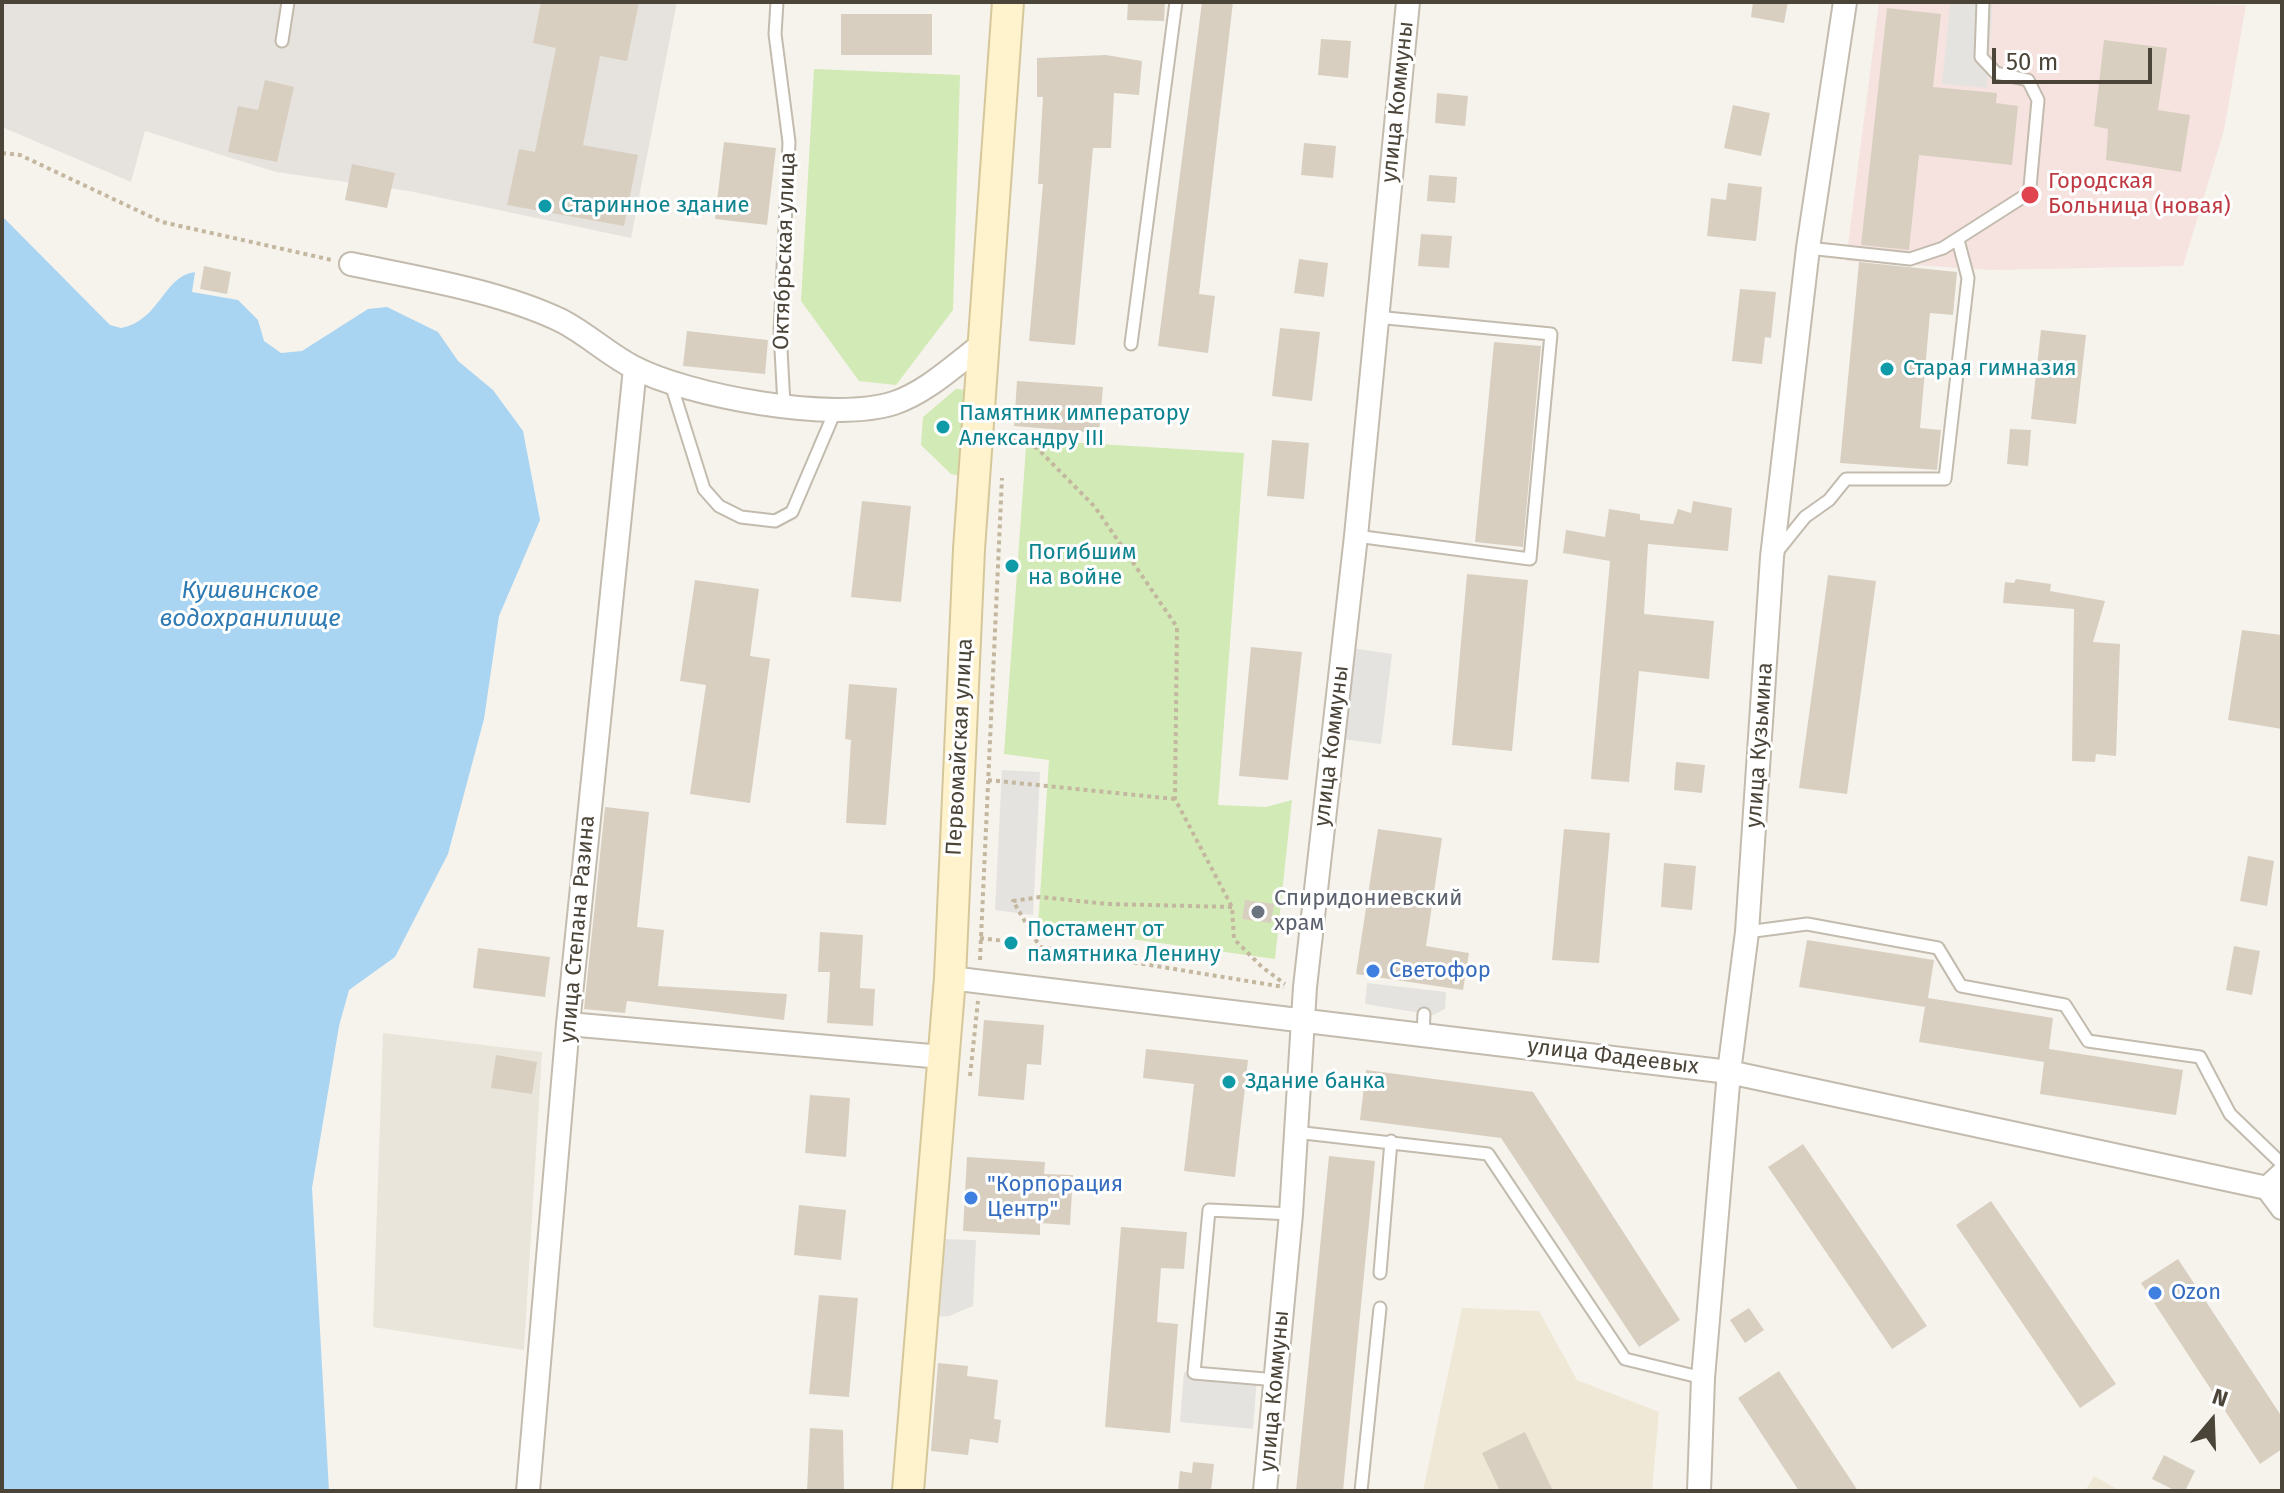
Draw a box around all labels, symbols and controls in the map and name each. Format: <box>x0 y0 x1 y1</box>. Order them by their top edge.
street label: улица Коммуны <box>1376 20 1420 184</box>
scale bar <box>1996 32 2156 82</box>
text: 50 m <box>2006 48 2058 76</box>
street label: Октябрьская улица <box>768 151 802 351</box>
place label: Городская Больница (новая) <box>2048 169 2231 220</box>
marker: Городская Больница (новая) <box>2019 184 2041 206</box>
place label: Старинное здание <box>561 193 750 219</box>
marker: Старинное здание <box>536 197 554 215</box>
place label: Старая гимназия <box>1903 356 2077 382</box>
marker: Старая гимназия <box>1878 360 1896 378</box>
place label: Памятник императору Александру III <box>959 401 1189 452</box>
marker: Памятник императору Александру III <box>934 418 952 436</box>
place label: Погибшим на войне <box>1028 540 1137 592</box>
marker: Погибшим на войне <box>1003 557 1021 575</box>
water label: Кушвинское водохранилище <box>159 577 341 633</box>
street label: Первомайская улица <box>941 638 979 856</box>
street label: улица Кузьмина <box>1741 661 1779 829</box>
street label: улица Коммуны <box>1309 664 1355 828</box>
street label: улица Степана Разина <box>555 814 601 1044</box>
place label: Спиридониевский храм <box>1274 886 1462 938</box>
marker: Спиридониевский храм <box>1249 903 1267 921</box>
place label: Постамент от памятника Ленину <box>1027 917 1220 968</box>
marker: Постамент от памятника Ленину <box>1002 934 1020 952</box>
place label: Светофор <box>1389 958 1491 984</box>
marker: Светофор <box>1364 962 1382 980</box>
street label: улица Фадеевых <box>1526 1033 1700 1081</box>
place label: Здание банка <box>1245 1069 1385 1095</box>
marker: Здание банка <box>1220 1073 1238 1091</box>
place label: "Корпорация Центр" <box>987 1172 1123 1224</box>
marker: "Корпорация Центр" <box>962 1189 980 1207</box>
place label: Ozon <box>2171 1280 2221 1306</box>
marker: Ozon <box>2146 1284 2164 1302</box>
street label: улица Коммуны <box>1255 1309 1295 1473</box>
north arrow <box>2172 1381 2252 1461</box>
text: N <box>2209 1383 2231 1413</box>

